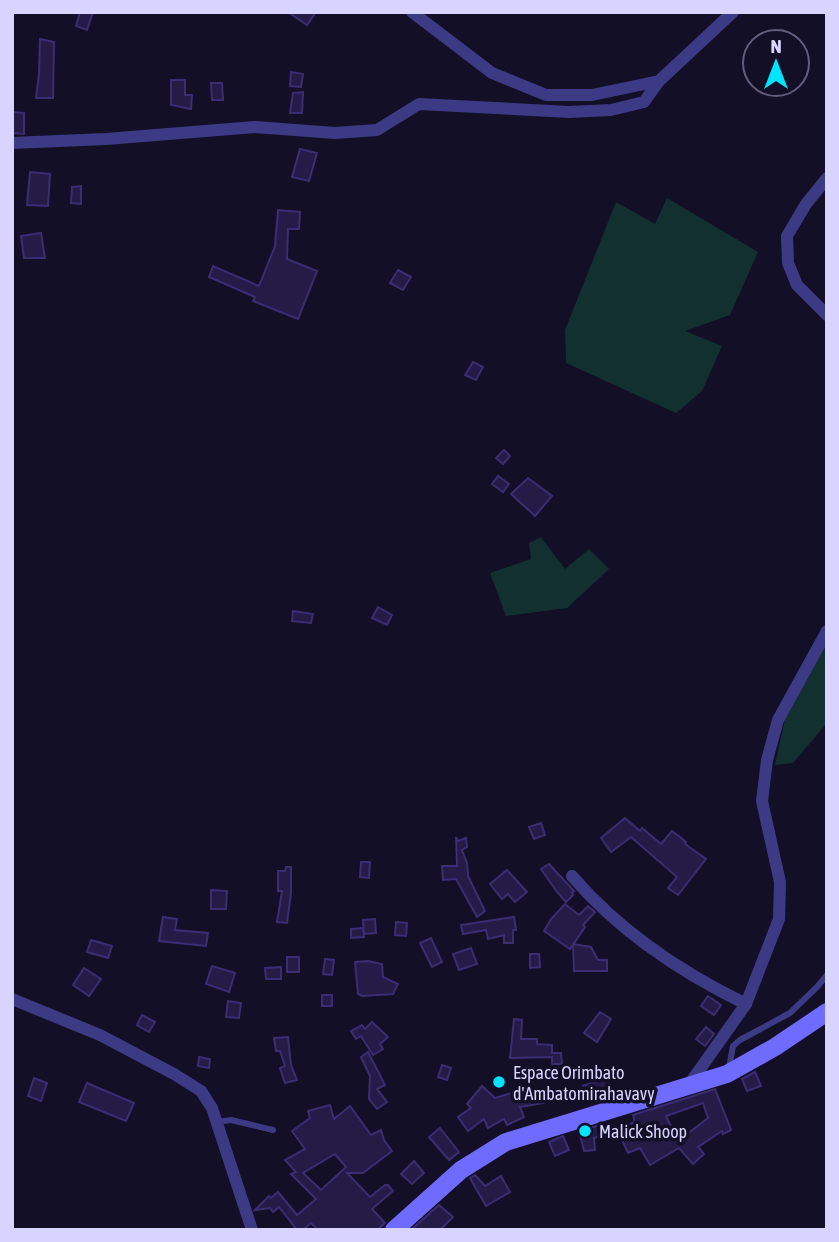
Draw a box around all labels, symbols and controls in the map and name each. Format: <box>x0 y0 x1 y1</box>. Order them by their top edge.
north arrow <box>741 28 811 98</box>
text: N <box>770 35 782 57</box>
place label: Espace Orimbato d'Ambatomirahavavy <box>513 1062 655 1104</box>
marker: Espace Orimbato d'Ambatomirahavavy <box>491 1074 507 1090</box>
place label: Malick Shoop <box>599 1121 687 1142</box>
marker: Malick Shoop <box>577 1123 593 1139</box>

